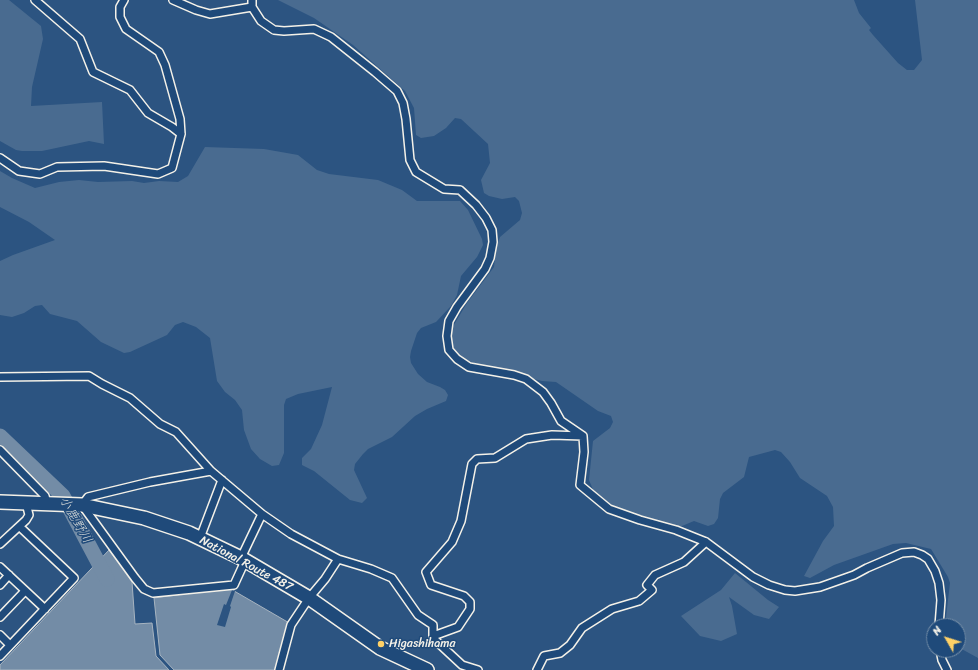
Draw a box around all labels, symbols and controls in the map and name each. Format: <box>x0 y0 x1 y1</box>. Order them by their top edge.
water label: 小鹿野川 <box>55 494 95 546</box>
street label: National Route 487 <box>197 533 295 595</box>
north arrow <box>926 618 966 658</box>
text: N <box>927 622 947 640</box>
place label: Higashihama <box>389 637 456 651</box>
marker: Higashihama <box>376 639 386 649</box>

